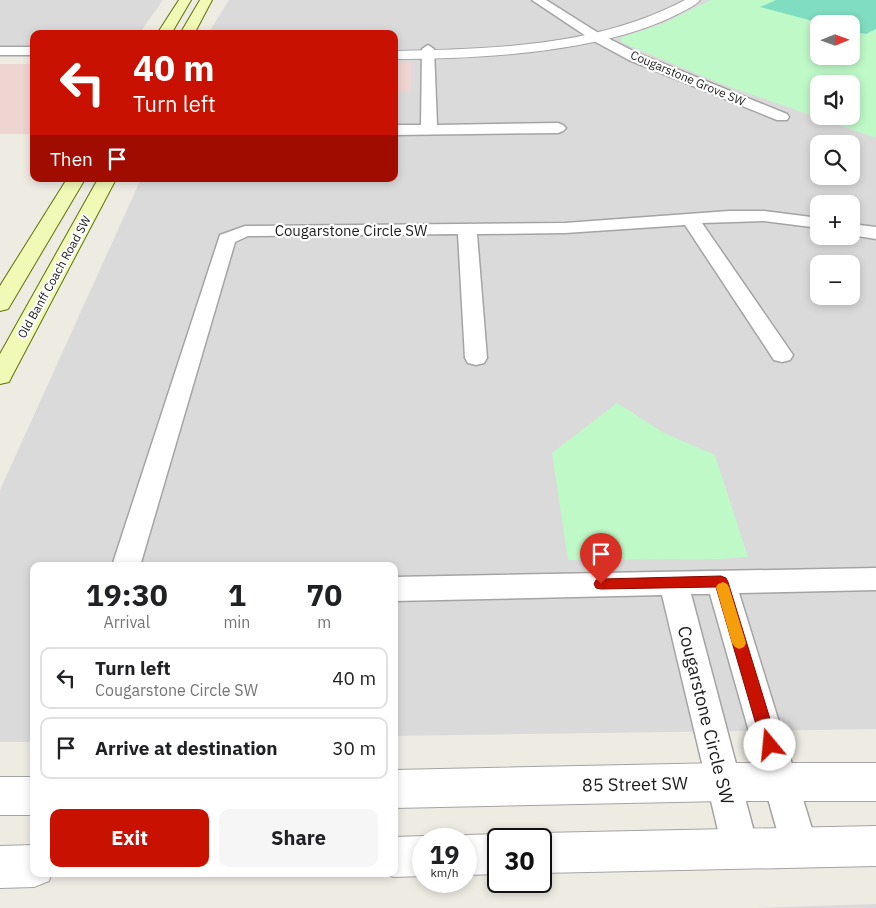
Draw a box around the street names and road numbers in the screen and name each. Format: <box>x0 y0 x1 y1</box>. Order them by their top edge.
street label: Cougarstone Grove SW <box>628 47 748 109</box>
street label: Old Banff Coach Road SW <box>14 213 94 341</box>
street label: Cougarstone Circle SW <box>275 221 428 240</box>
street label: Cougarstone Circle SW <box>673 623 739 807</box>
street label: 85 Street SW <box>582 772 688 796</box>

